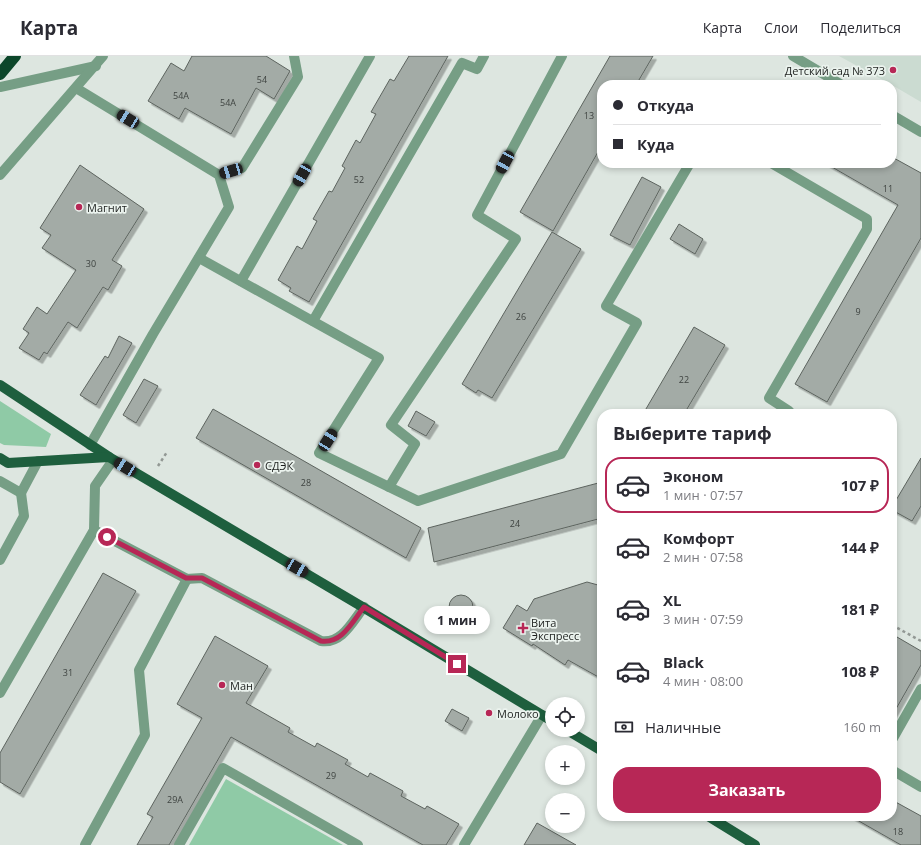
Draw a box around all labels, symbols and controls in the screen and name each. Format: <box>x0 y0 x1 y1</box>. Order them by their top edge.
text: Карта <box>20 15 78 41</box>
text: Карта <box>703 18 742 37</box>
text: Слои <box>764 18 798 37</box>
text: Поделиться <box>820 18 901 37</box>
place label: Детский сад № 373 <box>785 63 885 78</box>
marker: Детский сад № 373 <box>888 65 898 75</box>
house number: 54 <box>257 73 267 86</box>
house number: 54А <box>173 89 189 102</box>
text: Откуда <box>637 95 694 115</box>
house number: 54А <box>220 96 236 109</box>
car <box>115 108 141 130</box>
house number: 13 <box>584 109 594 122</box>
text: Куда <box>637 134 675 154</box>
car <box>494 149 516 175</box>
car <box>218 162 244 180</box>
car <box>291 162 313 188</box>
house number: 52 <box>354 173 364 186</box>
house number: 11 <box>883 182 893 195</box>
place label: Магнит <box>87 200 127 215</box>
marker: Магнит <box>74 202 84 212</box>
house number: 30 <box>86 257 96 270</box>
house number: 9 <box>855 305 861 318</box>
house number: 26 <box>516 310 526 323</box>
house number: 22 <box>679 373 689 386</box>
text: Выберите тариф <box>613 421 772 445</box>
car <box>317 427 339 453</box>
car <box>112 456 138 478</box>
place label: СДЭК <box>265 458 293 473</box>
marker: СДЭК <box>252 460 262 470</box>
text: Эконом <box>663 466 723 486</box>
icon: car <box>615 467 651 503</box>
text: 107 ₽ <box>841 475 879 495</box>
house number: 28 <box>301 476 311 489</box>
text: 1 мин · 07:57 <box>663 486 743 504</box>
house number: 24 <box>510 517 520 530</box>
route start <box>98 528 116 546</box>
text: Комфорт <box>663 528 734 548</box>
icon: car <box>615 529 651 565</box>
text: 144 ₽ <box>841 537 879 557</box>
text: 2 мин · 07:58 <box>663 548 743 566</box>
car <box>284 557 310 579</box>
text: XL <box>663 590 681 610</box>
icon: car <box>615 591 651 627</box>
text: 181 ₽ <box>841 599 879 619</box>
callout: 1 мин <box>424 606 490 634</box>
text: 3 мин · 07:59 <box>663 610 743 628</box>
text: 1 мин <box>437 611 477 629</box>
place label: Вита Экспресс <box>531 615 579 643</box>
marker: Вита Экспресс <box>518 623 528 633</box>
text: Black <box>663 652 704 672</box>
icon: car <box>615 653 651 689</box>
route end <box>448 655 466 673</box>
text: 108 ₽ <box>841 661 879 681</box>
house number: 31 <box>63 666 73 679</box>
text: 4 мин · 08:00 <box>663 672 743 690</box>
place label: Ман <box>230 678 253 693</box>
marker: Ман <box>217 680 227 690</box>
map controls <box>545 697 585 833</box>
button: locate <box>545 697 585 737</box>
place label: Молоко <box>497 706 539 721</box>
marker: Молоко <box>484 708 494 718</box>
icon: cash <box>613 716 635 738</box>
text: Наличные <box>645 717 721 737</box>
text: 160 m <box>843 718 881 736</box>
button: + <box>545 745 585 785</box>
button: Заказать <box>613 767 881 813</box>
house number: 29 <box>326 769 336 782</box>
house number: 29А <box>167 793 183 806</box>
button: − <box>545 793 585 833</box>
house number: 18 <box>893 825 903 838</box>

